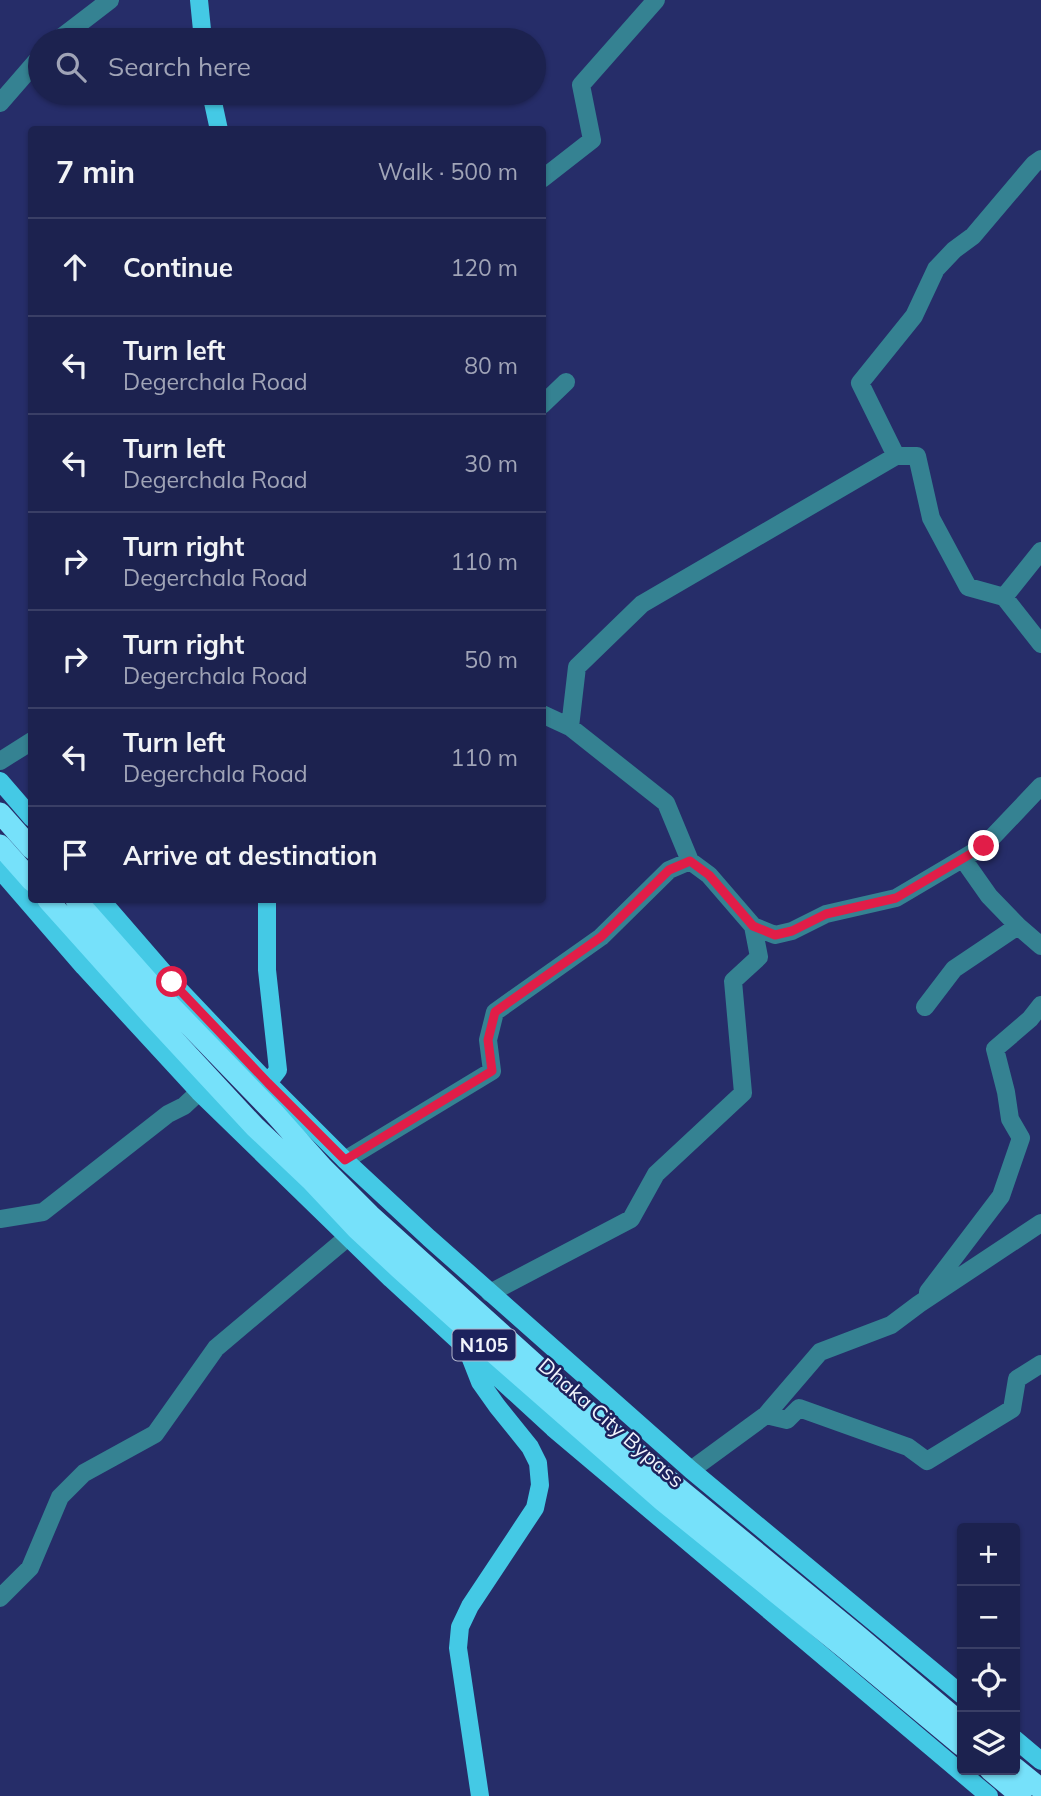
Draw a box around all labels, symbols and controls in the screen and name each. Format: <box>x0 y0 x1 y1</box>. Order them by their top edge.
search box <box>28 28 546 105</box>
icon: search <box>52 48 90 86</box>
text: Search here <box>108 50 251 83</box>
text: 7 min <box>56 153 135 191</box>
text: Walk · 500 m <box>378 157 518 186</box>
icon: ahead <box>56 248 94 286</box>
text: Continue <box>123 251 233 284</box>
text: 120 m <box>450 253 518 282</box>
text: Turn left <box>123 334 225 367</box>
icon: left <box>56 346 94 384</box>
text: 80 m <box>464 351 518 380</box>
text: Degerchala Road <box>123 367 308 396</box>
text: Turn left <box>123 432 225 465</box>
icon: left <box>56 444 94 482</box>
text: 30 m <box>464 449 518 478</box>
text: Degerchala Road <box>123 465 308 494</box>
text: Turn right <box>123 530 244 563</box>
icon: right <box>56 542 94 580</box>
text: 110 m <box>450 547 518 576</box>
text: Degerchala Road <box>123 563 308 592</box>
text: Turn right <box>123 628 244 661</box>
icon: right <box>56 640 94 678</box>
text: 50 m <box>464 645 518 674</box>
text: Degerchala Road <box>123 661 308 690</box>
text: Turn left <box>123 726 225 759</box>
icon: left <box>56 738 94 776</box>
text: 110 m <box>450 743 518 772</box>
text: Degerchala Road <box>123 759 308 788</box>
route end <box>968 830 999 861</box>
icon: arrive <box>56 836 94 874</box>
text: Arrive at destination <box>123 839 378 872</box>
route start <box>156 966 187 997</box>
road number: N105 <box>452 1330 516 1360</box>
street label: Dhaka City Bypass <box>534 1352 690 1493</box>
map controls <box>957 1523 1020 1775</box>
button: + <box>957 1523 1020 1586</box>
button: − <box>957 1586 1020 1649</box>
button: locate <box>957 1649 1020 1712</box>
button: layers <box>957 1712 1020 1775</box>

